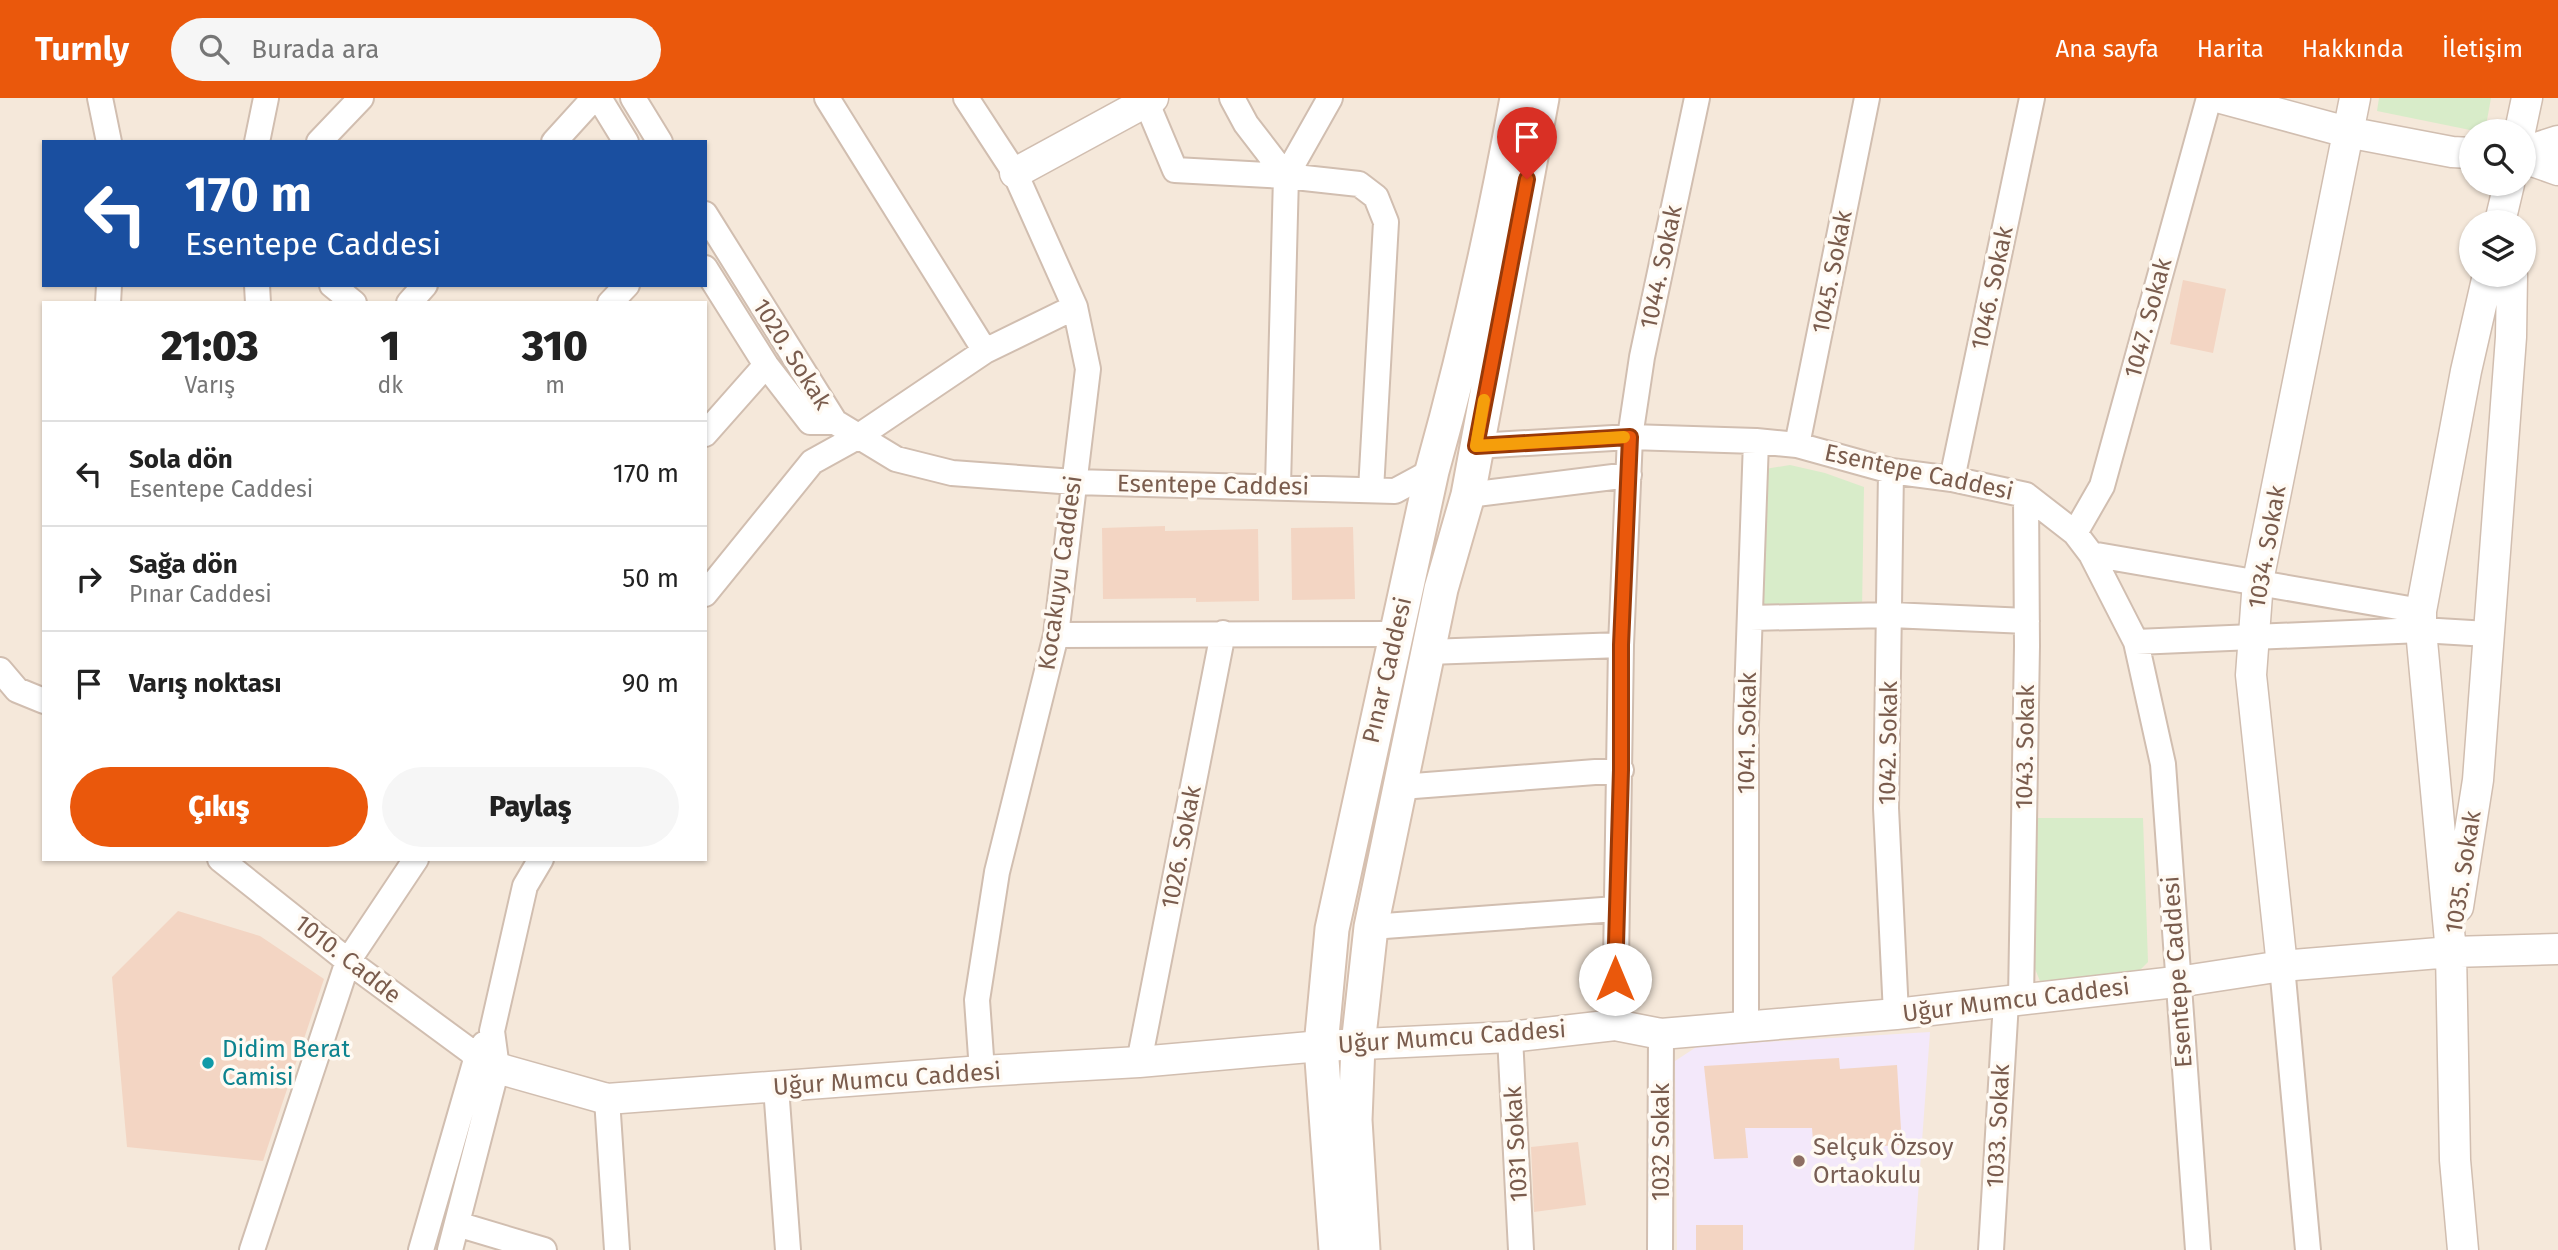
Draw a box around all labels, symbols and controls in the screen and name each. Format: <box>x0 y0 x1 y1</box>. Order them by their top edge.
search box <box>171 18 661 81</box>
text: Turnly <box>35 29 129 69</box>
icon: search <box>195 30 233 68</box>
text: Burada ara <box>251 34 379 65</box>
text: Ana sayfa <box>2055 35 2159 63</box>
text: Harita <box>2197 35 2264 63</box>
text: Hakkında <box>2302 35 2404 63</box>
text: İletişim <box>2442 35 2523 63</box>
pin <box>1497 107 1557 179</box>
icon: arrive <box>1508 118 1546 156</box>
map controls <box>2459 119 2536 287</box>
button: search <box>2459 119 2536 196</box>
text: 170 m <box>185 165 312 224</box>
icon: left <box>70 168 161 259</box>
street label: 1044. Sokak <box>1634 202 1688 331</box>
street label: 1045. Sokak <box>1806 207 1858 336</box>
button: layers <box>2459 210 2536 287</box>
street label: 1046. Sokak <box>1965 223 2019 352</box>
text: Esentepe Caddesi <box>185 225 441 263</box>
street label: 1047. Sokak <box>2119 254 2178 381</box>
street label: 1020. Sokak <box>747 293 837 415</box>
text: 21:03 <box>161 321 259 371</box>
text: 1 <box>380 321 400 371</box>
text: 310 <box>522 321 588 371</box>
text: Varış <box>185 371 235 399</box>
text: dk <box>378 371 403 399</box>
text: m <box>545 371 565 399</box>
street label: Esentepe Caddesi <box>1822 438 2016 506</box>
text: Sola dön <box>129 444 233 475</box>
icon: left <box>70 455 108 493</box>
text: 170 m <box>613 458 679 489</box>
street label: Esentepe Caddesi <box>1117 469 1309 501</box>
street label: Kocakuyu Caddesi <box>1032 474 1088 672</box>
text: Esentepe Caddesi <box>129 475 313 503</box>
street label: 1034. Sokak <box>2242 482 2292 611</box>
text: Sağa dön <box>129 549 238 580</box>
icon: right <box>70 560 108 598</box>
text: 50 m <box>622 563 679 594</box>
text: Pınar Caddesi <box>129 580 272 608</box>
street label: Pınar Caddesi <box>1357 594 1417 746</box>
icon: arrive <box>70 665 108 703</box>
text: Varış noktası <box>129 668 282 699</box>
text: 90 m <box>622 668 679 699</box>
street label: 1041. Sokak <box>1732 671 1762 794</box>
street label: 1042. Sokak <box>1873 680 1903 805</box>
street label: 1043. Sokak <box>2010 684 2040 810</box>
button: Çıkış <box>70 767 368 847</box>
button: Paylaş <box>382 767 679 847</box>
street label: 1026. Sokak <box>1155 782 1207 911</box>
street label: 1035. Sokak <box>2439 808 2487 935</box>
street label: Esentepe Caddesi <box>2156 875 2198 1069</box>
street label: 1010. Cadde <box>289 909 407 1009</box>
position arrow <box>1578 942 1652 1016</box>
street label: Uğur Mumcu Caddesi <box>1901 972 2131 1028</box>
street label: Uğur Mumcu Caddesi <box>1337 1015 1567 1059</box>
place label: Didim Berat Camisi <box>222 1035 350 1091</box>
marker: Didim Berat Camisi <box>200 1055 216 1071</box>
street label: Uğur Mumcu Caddesi <box>772 1057 1002 1101</box>
street label: 1033. Sokak <box>1981 1063 2015 1189</box>
street label: 1032 Sokak <box>1647 1082 1675 1201</box>
street label: 1031 Sokak <box>1499 1085 1533 1203</box>
place label: Selçuk Özsoy Ortaokulu <box>1813 1133 1954 1189</box>
marker: Selçuk Özsoy Ortaokulu <box>1791 1153 1807 1169</box>

